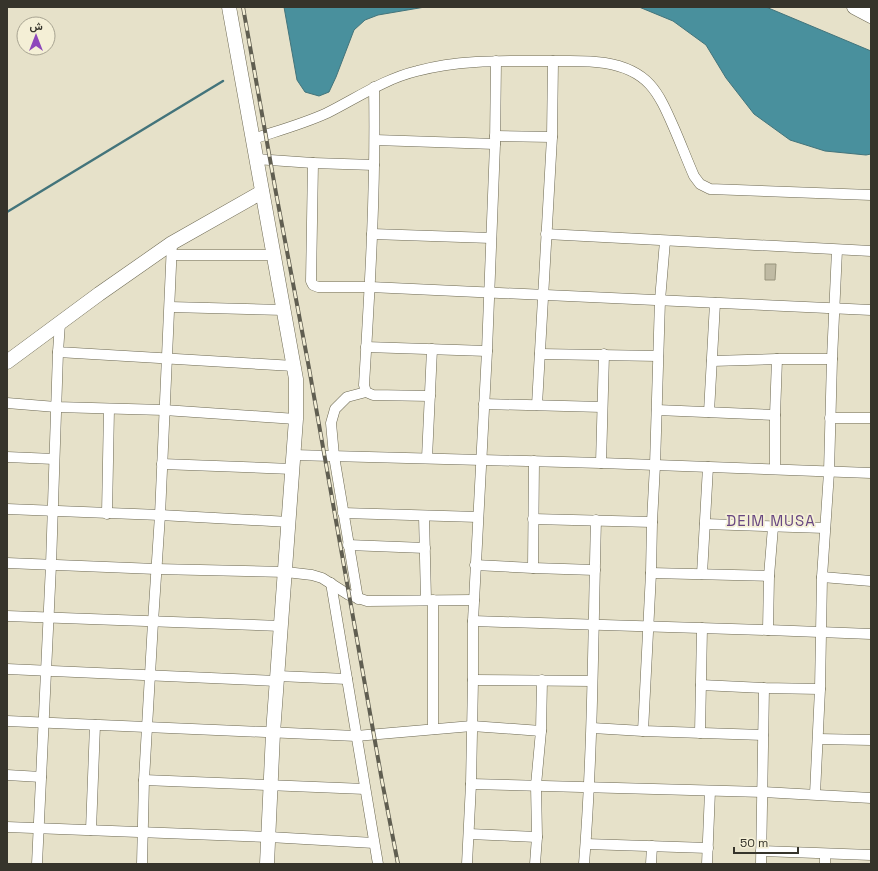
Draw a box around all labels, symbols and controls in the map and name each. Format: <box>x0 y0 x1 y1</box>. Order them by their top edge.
north arrow <box>16 16 56 56</box>
text: ش <box>29 19 43 33</box>
district label: DEIM MUSA <box>726 511 816 530</box>
scale bar <box>734 829 798 855</box>
text: 50 m <box>740 835 768 851</box>

